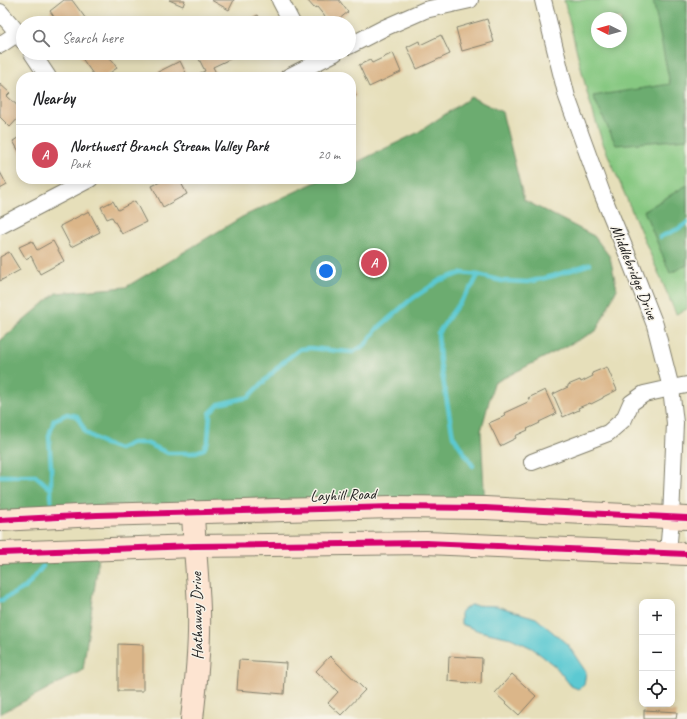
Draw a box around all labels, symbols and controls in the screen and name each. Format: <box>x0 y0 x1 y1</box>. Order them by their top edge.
north arrow <box>591 12 627 48</box>
search box <box>16 16 356 60</box>
icon: search <box>30 27 52 49</box>
text: Search here <box>62 29 123 48</box>
text: Nearby <box>32 88 75 109</box>
text: Northwest Branch Stream Valley Park <box>70 137 268 156</box>
text: A <box>42 147 48 163</box>
text: 20 m <box>318 147 340 163</box>
text: Park <box>70 156 91 172</box>
street label: Middlebridge Drive <box>606 222 663 324</box>
pin: A <box>361 248 387 278</box>
your location <box>316 261 336 281</box>
street label: Layhill Road <box>310 484 379 506</box>
street label: Hathaway Drive <box>186 570 208 660</box>
map controls <box>639 599 675 707</box>
button: + <box>639 599 675 635</box>
button: − <box>639 635 675 671</box>
button: locate <box>639 671 675 707</box>

